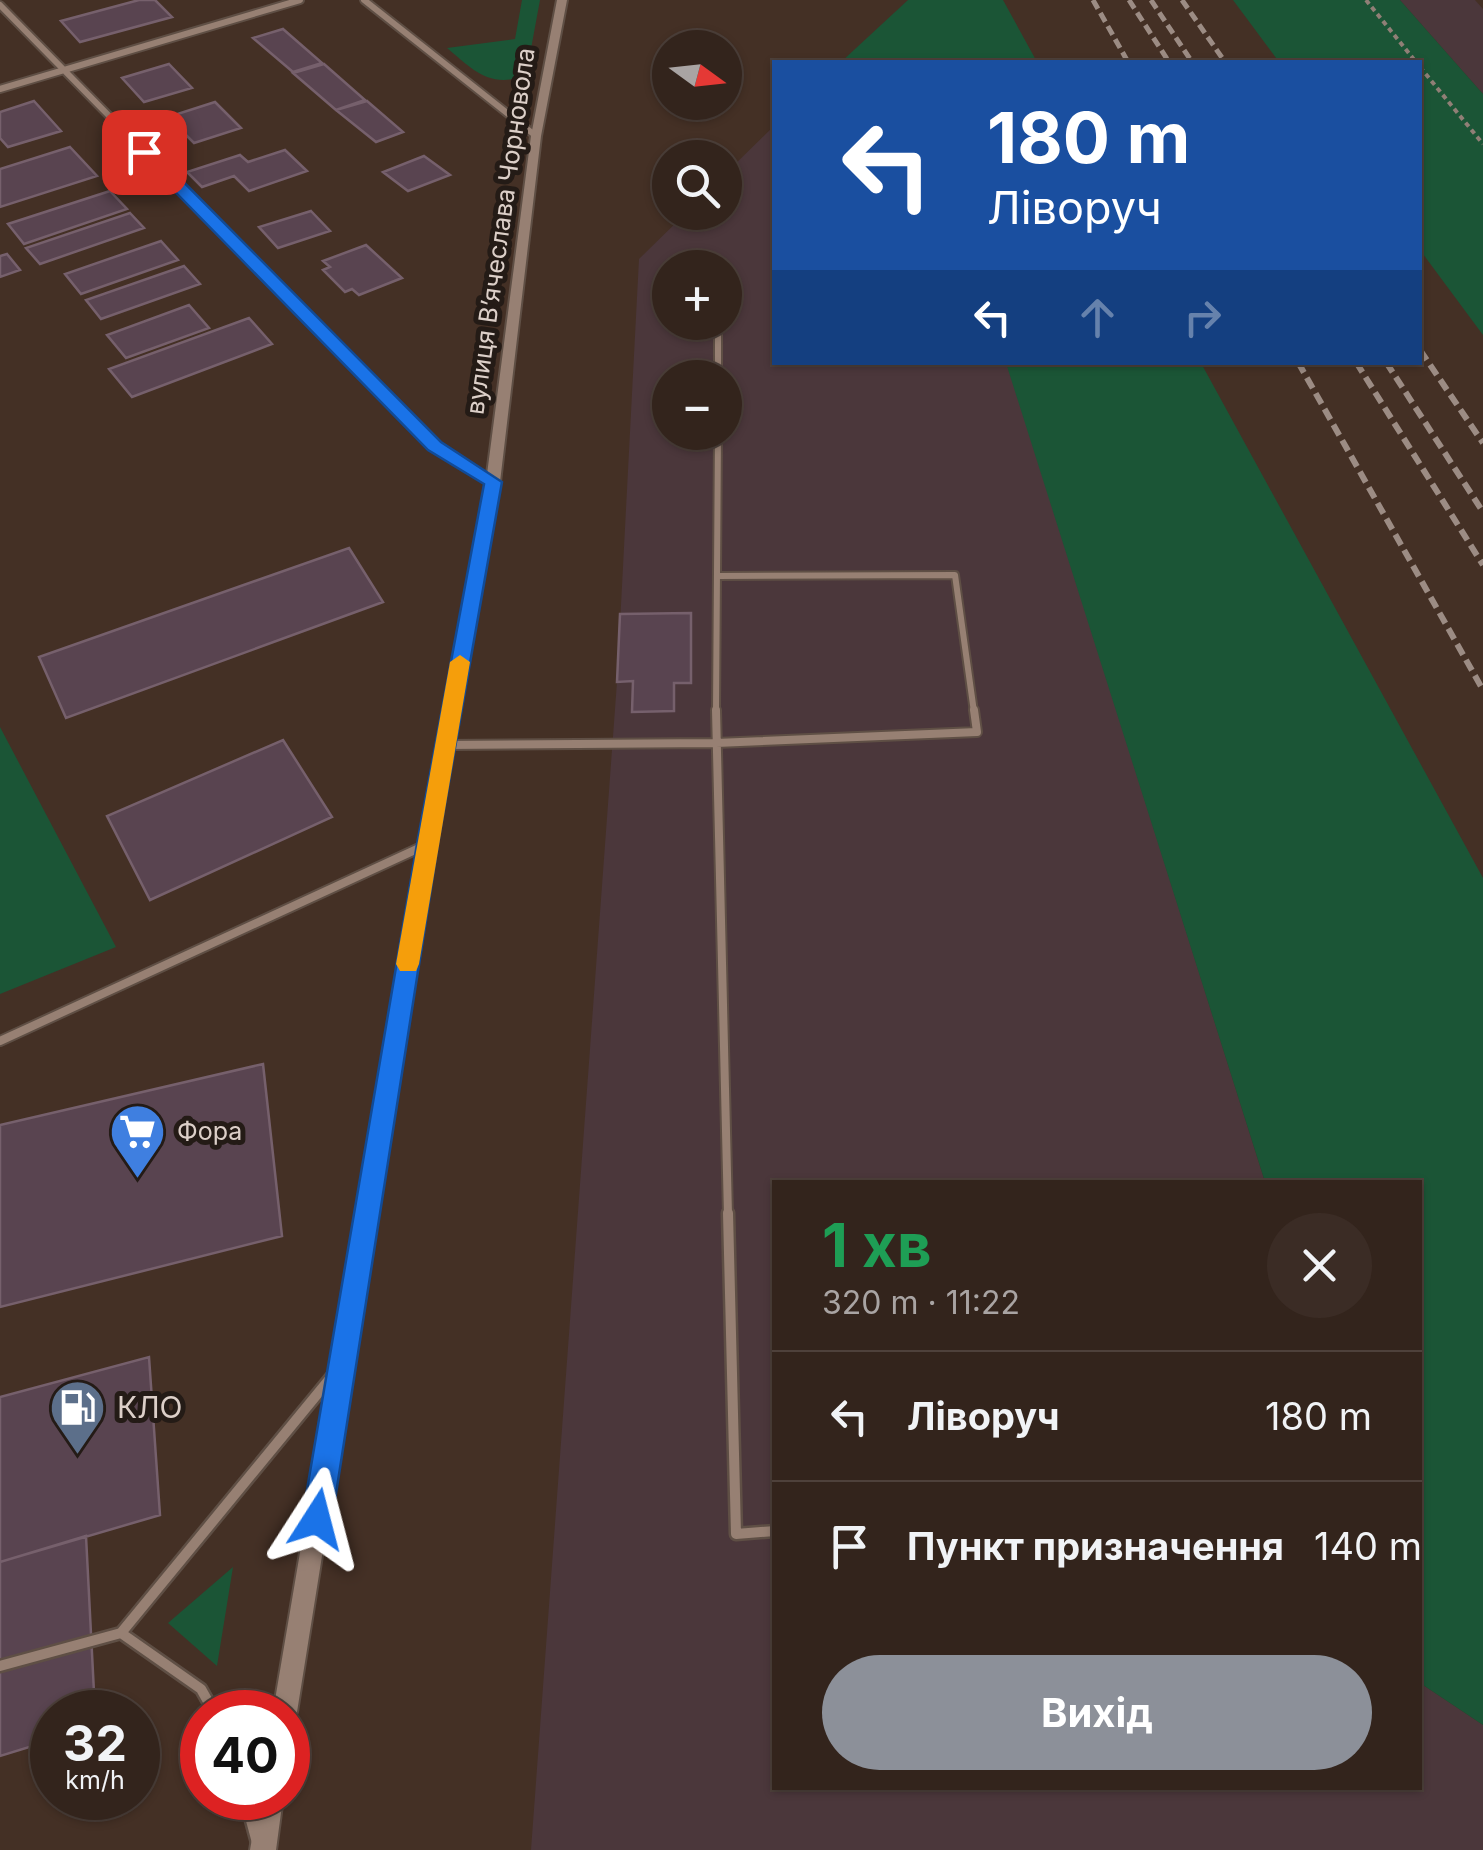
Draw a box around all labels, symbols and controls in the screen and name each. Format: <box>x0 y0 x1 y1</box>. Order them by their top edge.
north arrow <box>652 30 742 120</box>
map controls <box>652 30 742 450</box>
street label: вулиця Вʼячеслава Чорновола <box>459 46 541 416</box>
text: 180 m <box>987 95 1190 180</box>
icon: left <box>822 100 952 230</box>
pin <box>102 110 187 195</box>
icon: arrive <box>117 125 172 180</box>
button: search <box>652 140 742 230</box>
text: Ліворуч <box>987 180 1162 235</box>
button: + <box>652 250 742 340</box>
icon: left <box>965 290 1020 345</box>
icon: ahead <box>1070 290 1125 345</box>
icon: right <box>1175 290 1230 345</box>
button: − <box>652 360 742 450</box>
supermarket icon: Фора <box>108 1101 168 1180</box>
place label: Фора <box>177 1116 242 1146</box>
text: 1 хв <box>822 1209 931 1281</box>
button: close <box>1267 1213 1372 1318</box>
text: 320 m · 11:22 <box>822 1283 1020 1322</box>
fuel station icon: КЛО <box>48 1377 108 1456</box>
place label: КЛО <box>117 1389 183 1425</box>
icon: left <box>822 1389 877 1444</box>
text: Ліворуч <box>907 1393 1060 1439</box>
text: 180 m <box>1265 1393 1372 1439</box>
position arrow <box>265 1467 369 1571</box>
icon: arrive <box>822 1519 877 1574</box>
text: Пункт призначення <box>907 1523 1284 1569</box>
text: 140 m <box>1314 1523 1422 1569</box>
button: Вихід <box>822 1655 1372 1770</box>
speed limit sign: 40 <box>180 1690 310 1820</box>
text: 32 <box>63 1713 127 1773</box>
text: km/h <box>65 1765 125 1795</box>

